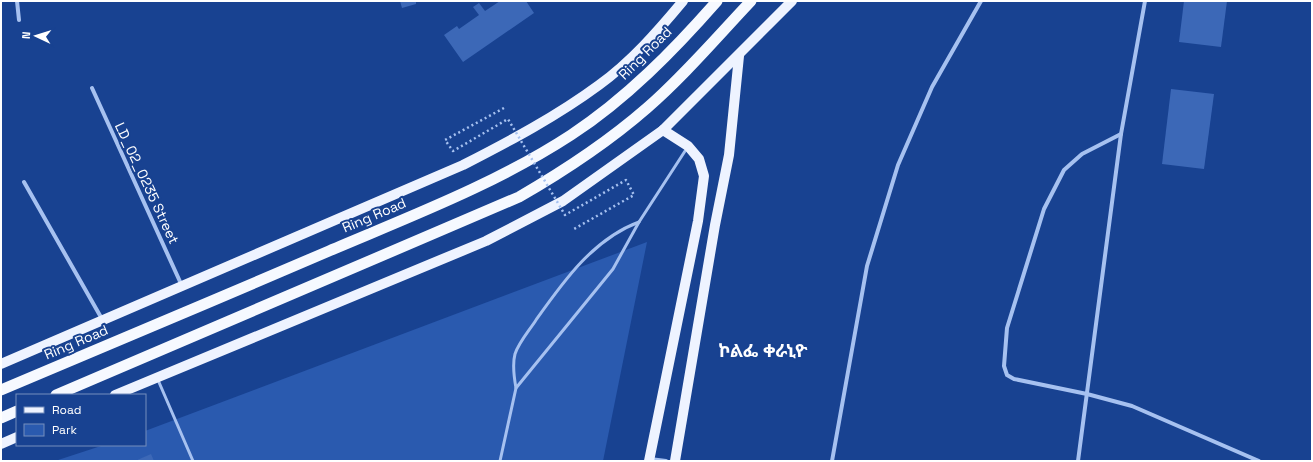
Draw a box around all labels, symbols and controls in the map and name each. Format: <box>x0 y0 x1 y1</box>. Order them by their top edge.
north arrow <box>16 16 56 56</box>
street label: Ring Road <box>615 23 675 83</box>
text: N <box>19 31 33 39</box>
street label: LD_02_0235 Street <box>111 119 183 247</box>
street label: Ring Road <box>339 193 409 237</box>
street label: Ring Road <box>41 320 111 364</box>
district label: ኮልፌ ቀራኒዮ <box>719 339 808 362</box>
legend <box>16 394 146 446</box>
text: Road <box>52 402 81 418</box>
text: Park <box>52 422 77 438</box>

